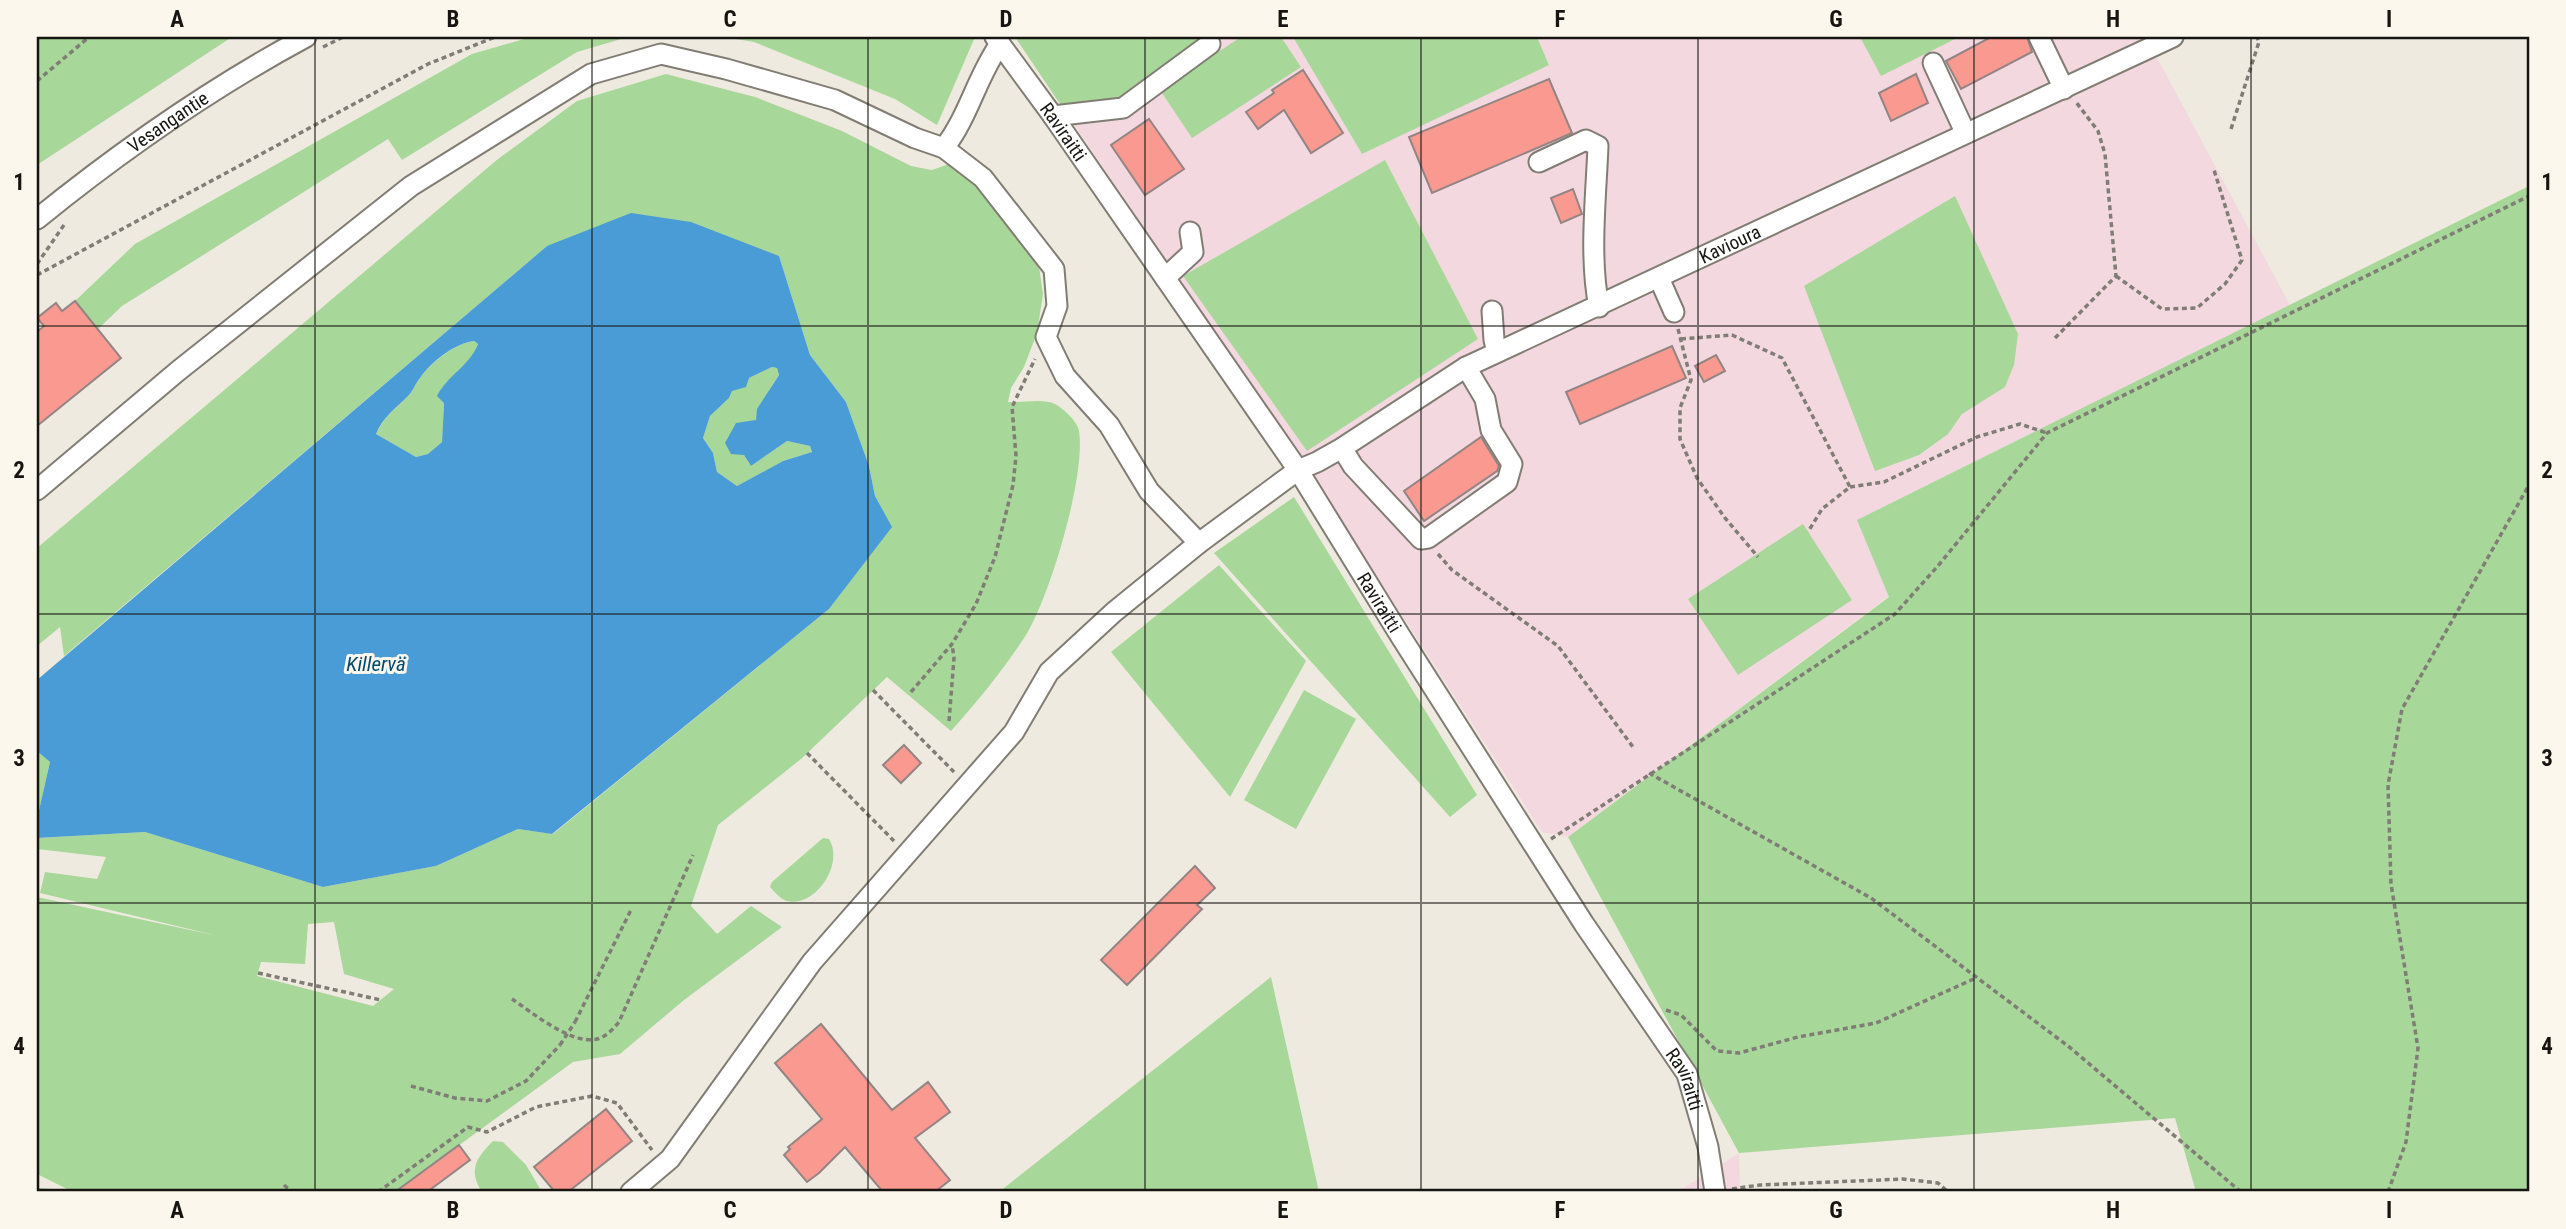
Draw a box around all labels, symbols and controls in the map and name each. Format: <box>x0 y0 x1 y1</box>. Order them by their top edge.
text: A <box>170 6 184 33</box>
text: B <box>447 6 459 33</box>
text: C <box>723 6 737 33</box>
text: D <box>1000 6 1013 33</box>
text: E <box>1277 6 1289 33</box>
text: F <box>1555 6 1566 33</box>
text: G <box>1829 6 1843 33</box>
text: H <box>2106 6 2120 33</box>
text: I <box>2386 6 2392 33</box>
street label: Vesangantie <box>123 87 213 158</box>
street label: Raviraitti <box>1035 98 1092 166</box>
text: 1 <box>13 169 25 196</box>
text: 1 <box>2541 169 2553 196</box>
street label: Kavioura <box>1696 220 1764 268</box>
text: 2 <box>13 457 25 484</box>
text: 2 <box>2541 457 2553 484</box>
street label: Raviraitti <box>1352 568 1406 637</box>
water label: Killervä <box>346 652 406 676</box>
text: 3 <box>13 745 25 772</box>
text: 3 <box>2541 745 2553 772</box>
text: 4 <box>13 1033 25 1060</box>
text: 4 <box>2541 1033 2553 1060</box>
street label: Raviraitti <box>1661 1044 1708 1113</box>
text: A <box>170 1197 184 1224</box>
text: B <box>447 1197 459 1224</box>
text: C <box>723 1197 737 1224</box>
text: D <box>1000 1197 1013 1224</box>
text: E <box>1277 1197 1289 1224</box>
text: F <box>1555 1197 1566 1224</box>
text: G <box>1829 1197 1843 1224</box>
text: H <box>2106 1197 2120 1224</box>
text: I <box>2386 1197 2392 1224</box>

